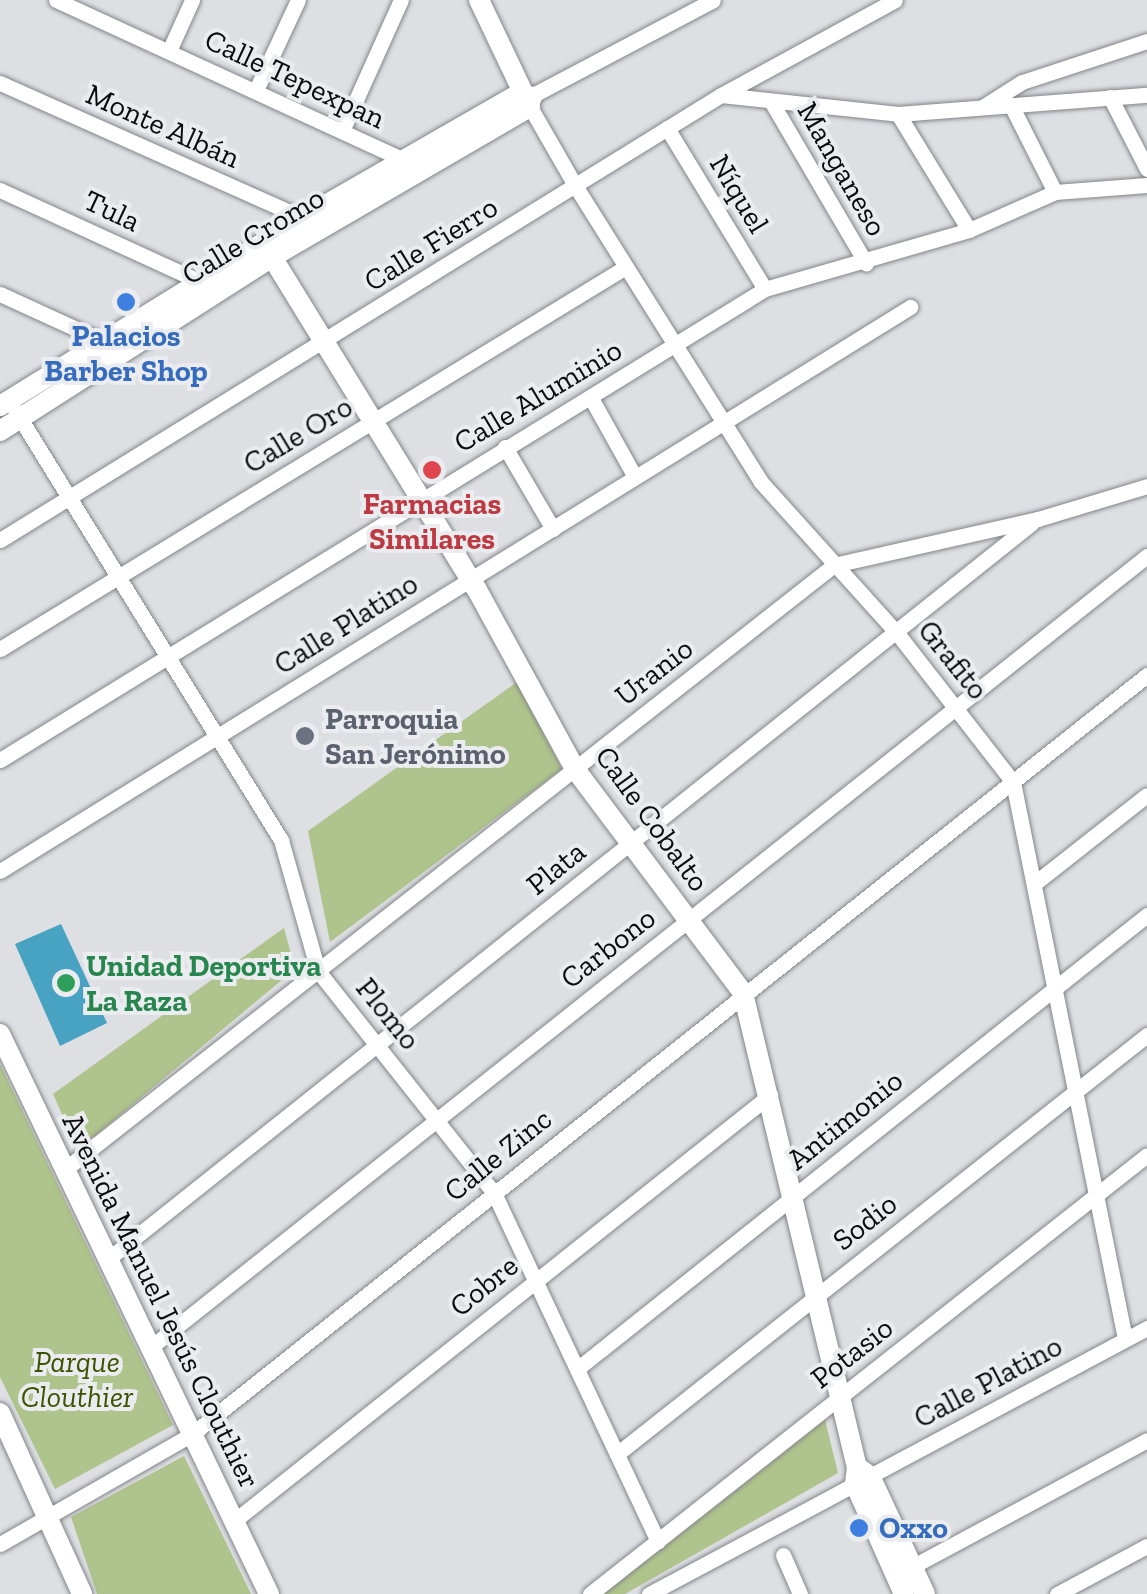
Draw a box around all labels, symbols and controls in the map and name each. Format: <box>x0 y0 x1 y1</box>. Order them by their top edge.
street label: Calle Tepexpan <box>199 21 391 137</box>
street label: Monte Albán <box>80 76 246 176</box>
street label: Manganeso <box>789 96 895 242</box>
street label: Níquel <box>702 148 776 240</box>
street label: Calle Cromo <box>175 180 331 292</box>
street label: Tula <box>78 182 146 240</box>
street label: Calle Fierro <box>358 189 504 299</box>
marker: Palacios Barber Shop <box>115 291 137 313</box>
place label: Palacios Barber Shop <box>44 318 208 388</box>
street label: Calle Aluminio <box>447 332 629 460</box>
street label: Calle Oro <box>237 389 359 481</box>
marker: Farmacias Similares <box>421 459 443 481</box>
place label: Farmacias Similares <box>363 486 501 556</box>
street label: Calle Platino <box>268 566 424 682</box>
street label: Grafito <box>910 613 996 707</box>
street label: Uranio <box>608 630 700 714</box>
place label: Parroquia San Jerónimo <box>325 701 506 772</box>
marker: Parroquia San Jerónimo <box>294 725 316 747</box>
street label: Calle Cobalto <box>587 739 717 899</box>
street label: Plata <box>519 833 593 903</box>
street label: Carbono <box>553 900 663 996</box>
place label: Unidad Deportiva La Raza <box>86 948 321 1018</box>
street label: Plomo <box>348 971 428 1057</box>
marker: Unidad Deportiva La Raza <box>55 972 77 994</box>
street label: Antimonio <box>780 1062 910 1178</box>
street label: Calle Zinc <box>437 1101 559 1209</box>
street label: Avenida Manuel Jesús Clouthier <box>54 1107 268 1495</box>
street label: Sodio <box>826 1186 904 1258</box>
street label: Cobre <box>443 1248 525 1324</box>
street label: Potasio <box>804 1310 900 1396</box>
street label: Calle Platino <box>908 1328 1068 1436</box>
park label: Parque Clouthier <box>21 1344 133 1414</box>
place label: Oxxo <box>879 1510 948 1546</box>
marker: Oxxo <box>848 1517 870 1539</box>

